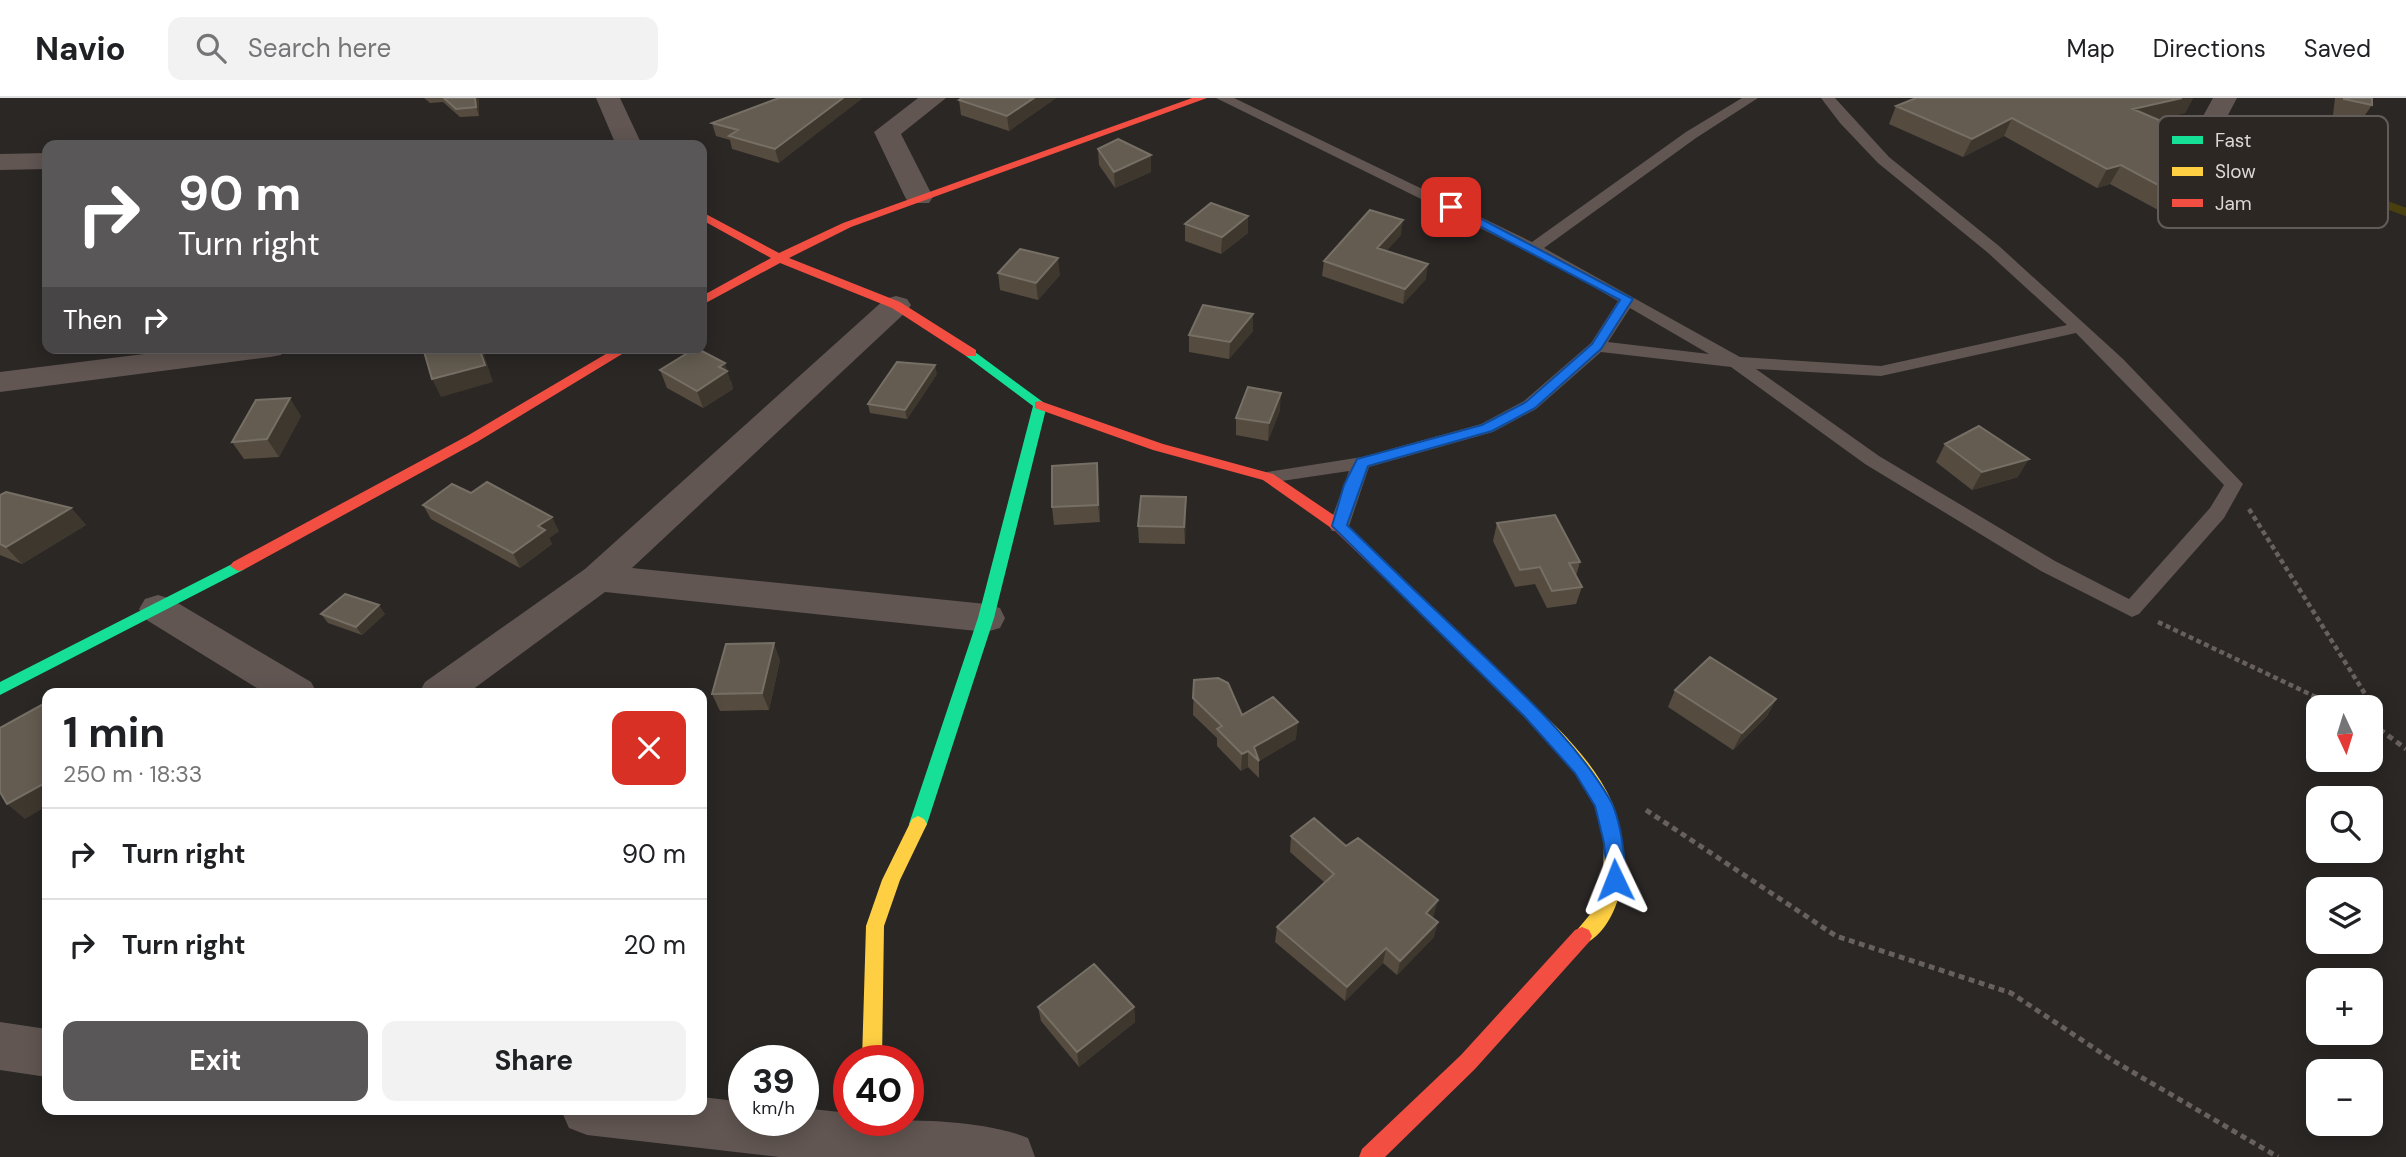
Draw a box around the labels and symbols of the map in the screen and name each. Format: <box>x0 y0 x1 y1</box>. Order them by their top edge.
legend <box>2158 116 2388 228</box>
text: Fast <box>2215 128 2251 153</box>
text: Slow <box>2215 159 2256 184</box>
pin <box>1421 177 1481 237</box>
text: Jam <box>2215 191 2252 216</box>
north arrow <box>2306 695 2384 772</box>
position arrow <box>1578 843 1652 917</box>
speed limit sign: 40 <box>833 1045 924 1136</box>

